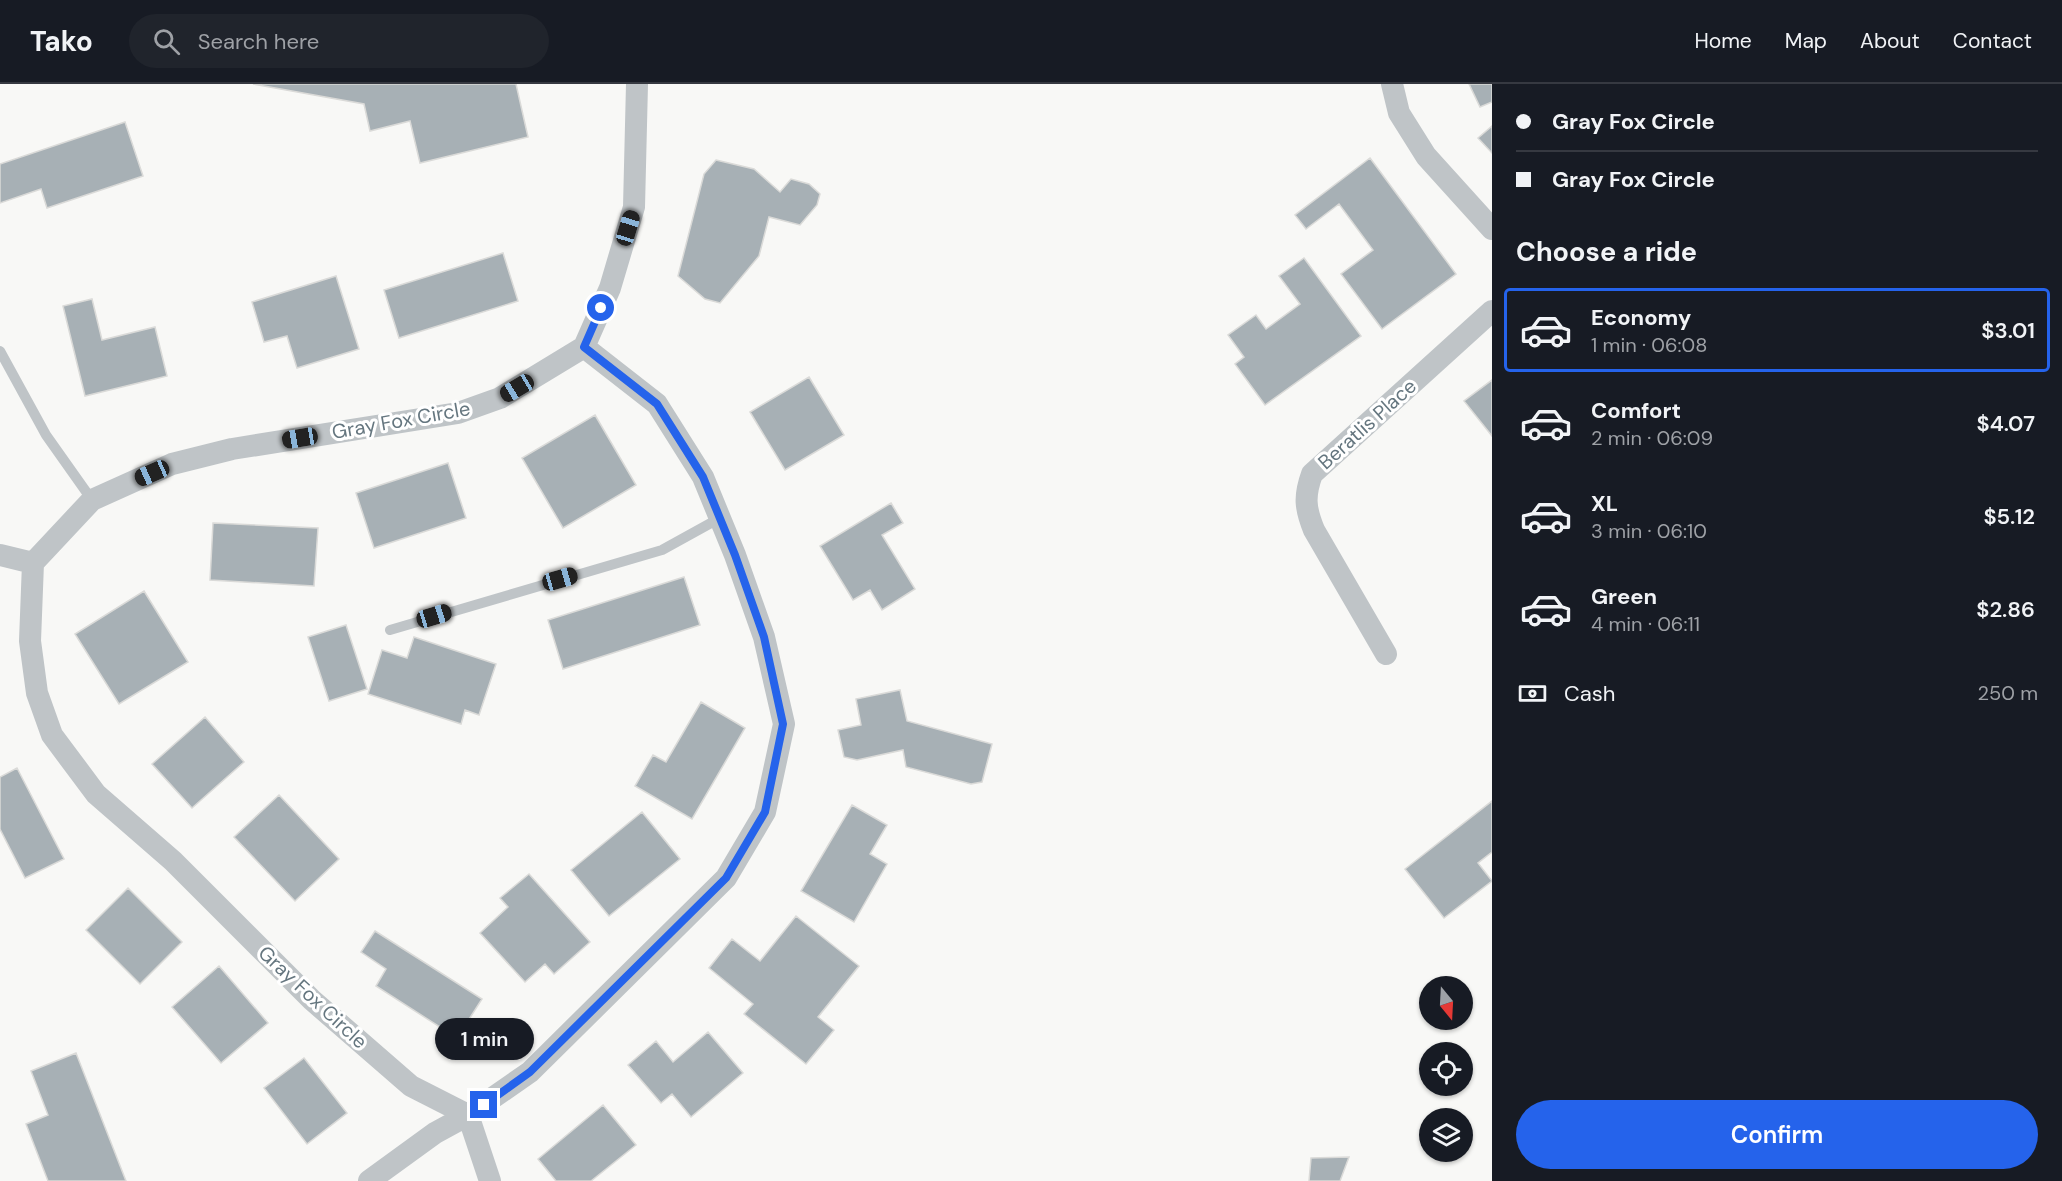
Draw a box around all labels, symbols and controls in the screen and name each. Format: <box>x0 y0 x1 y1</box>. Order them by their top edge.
search box <box>129 14 549 68</box>
text: Tako <box>30 23 93 60</box>
icon: search <box>150 25 183 58</box>
text: Search here <box>198 27 319 56</box>
text: Home <box>1694 27 1752 55</box>
text: Map <box>1785 27 1827 55</box>
text: About <box>1860 27 1920 55</box>
text: Contact <box>1953 27 2032 55</box>
text: Gray Fox Circle <box>1552 107 1715 136</box>
text: Gray Fox Circle <box>1552 165 1715 194</box>
car <box>614 208 642 248</box>
text: Choose a ride <box>1516 234 1697 269</box>
route start <box>587 294 614 321</box>
icon: car <box>1519 303 1573 357</box>
text: Economy <box>1591 303 1691 332</box>
text: $3.01 <box>1981 316 2035 345</box>
text: 1 min · 06:08 <box>1591 332 1707 358</box>
car <box>497 371 537 405</box>
street label: Beratlis Place <box>1312 373 1422 475</box>
street label: Gray Fox Circle <box>330 395 472 445</box>
icon: car <box>1519 396 1573 450</box>
text: Comfort <box>1591 396 1681 425</box>
text: $4.07 <box>1977 409 2035 438</box>
text: 2 min · 06:09 <box>1591 425 1713 451</box>
car <box>281 426 319 450</box>
car <box>132 457 172 489</box>
icon: car <box>1519 489 1573 543</box>
text: XL <box>1591 489 1618 518</box>
text: $5.12 <box>1983 502 2035 531</box>
text: 3 min · 06:10 <box>1591 518 1707 544</box>
car <box>540 565 580 593</box>
icon: car <box>1519 582 1573 636</box>
text: Green <box>1591 582 1657 611</box>
text: $2.86 <box>1976 595 2035 624</box>
car <box>414 602 454 630</box>
text: 4 min · 06:11 <box>1591 611 1700 637</box>
icon: cash <box>1516 677 1549 710</box>
text: Cash <box>1564 679 1615 708</box>
text: 250 m <box>1977 680 2038 706</box>
street label: Gray Fox Circle <box>253 940 373 1054</box>
north arrow <box>1419 976 1473 1030</box>
map controls <box>1419 976 1473 1162</box>
callout: 1 min <box>434 1018 534 1060</box>
text: 1 min <box>461 1026 508 1052</box>
button: locate <box>1419 1042 1473 1096</box>
route end <box>470 1091 497 1118</box>
button: Confirm <box>1516 1100 2038 1169</box>
button: layers <box>1419 1108 1473 1162</box>

